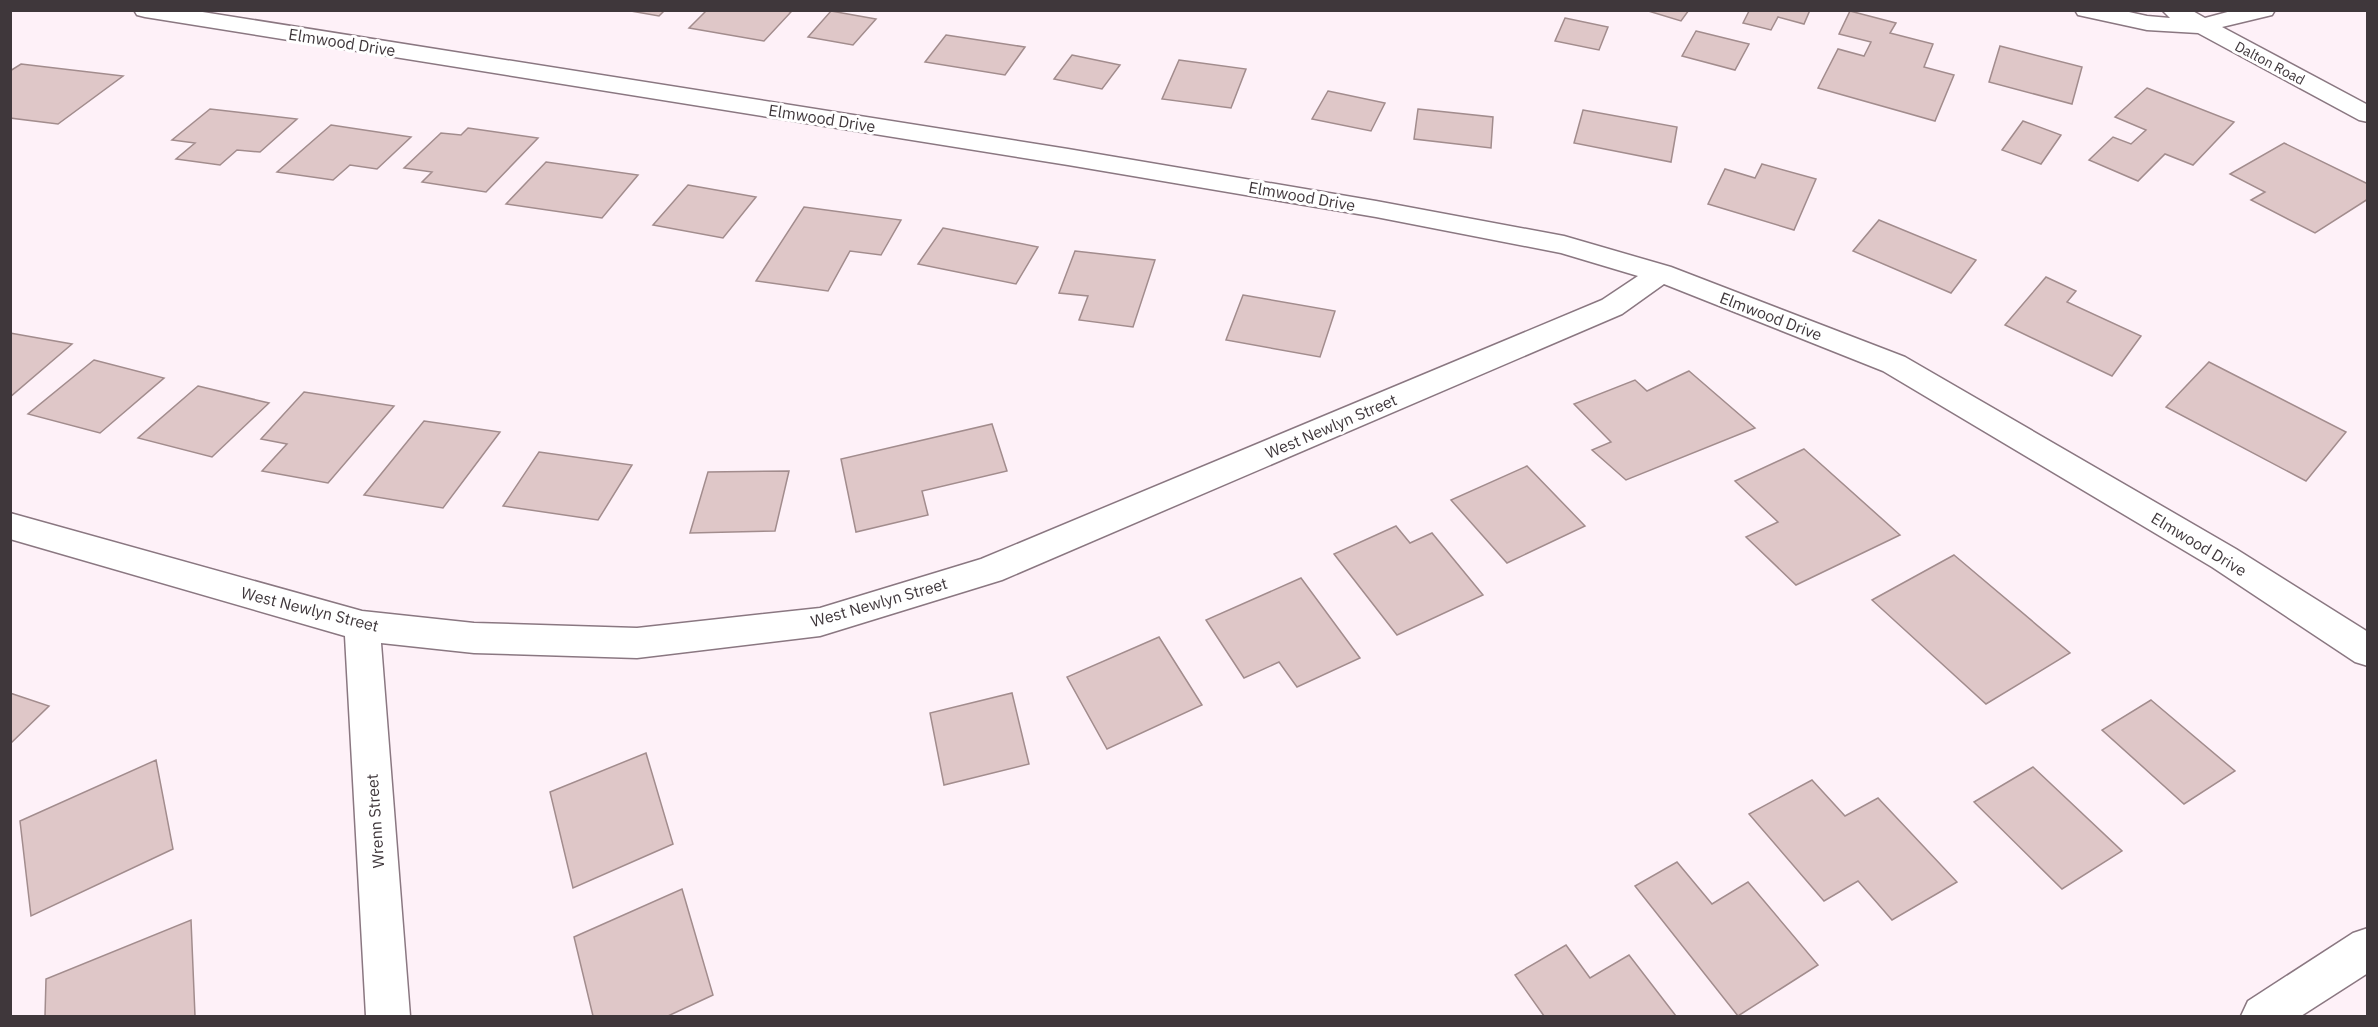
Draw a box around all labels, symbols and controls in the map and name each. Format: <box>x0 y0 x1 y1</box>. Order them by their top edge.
street label: Elmwood Drive <box>287 24 397 60</box>
street label: Dalton Road <box>2232 37 2308 89</box>
street label: Elmwood Drive <box>767 100 877 136</box>
street label: Elmwood Drive <box>1247 177 1357 215</box>
street label: Elmwood Drive <box>1717 287 1825 345</box>
street label: West Newlyn Street <box>1262 389 1400 463</box>
street label: Elmwood Drive <box>2148 508 2251 580</box>
street label: West Newlyn Street <box>808 573 950 631</box>
street label: West Newlyn Street <box>239 582 381 636</box>
street label: Wrenn Street <box>362 773 388 869</box>

